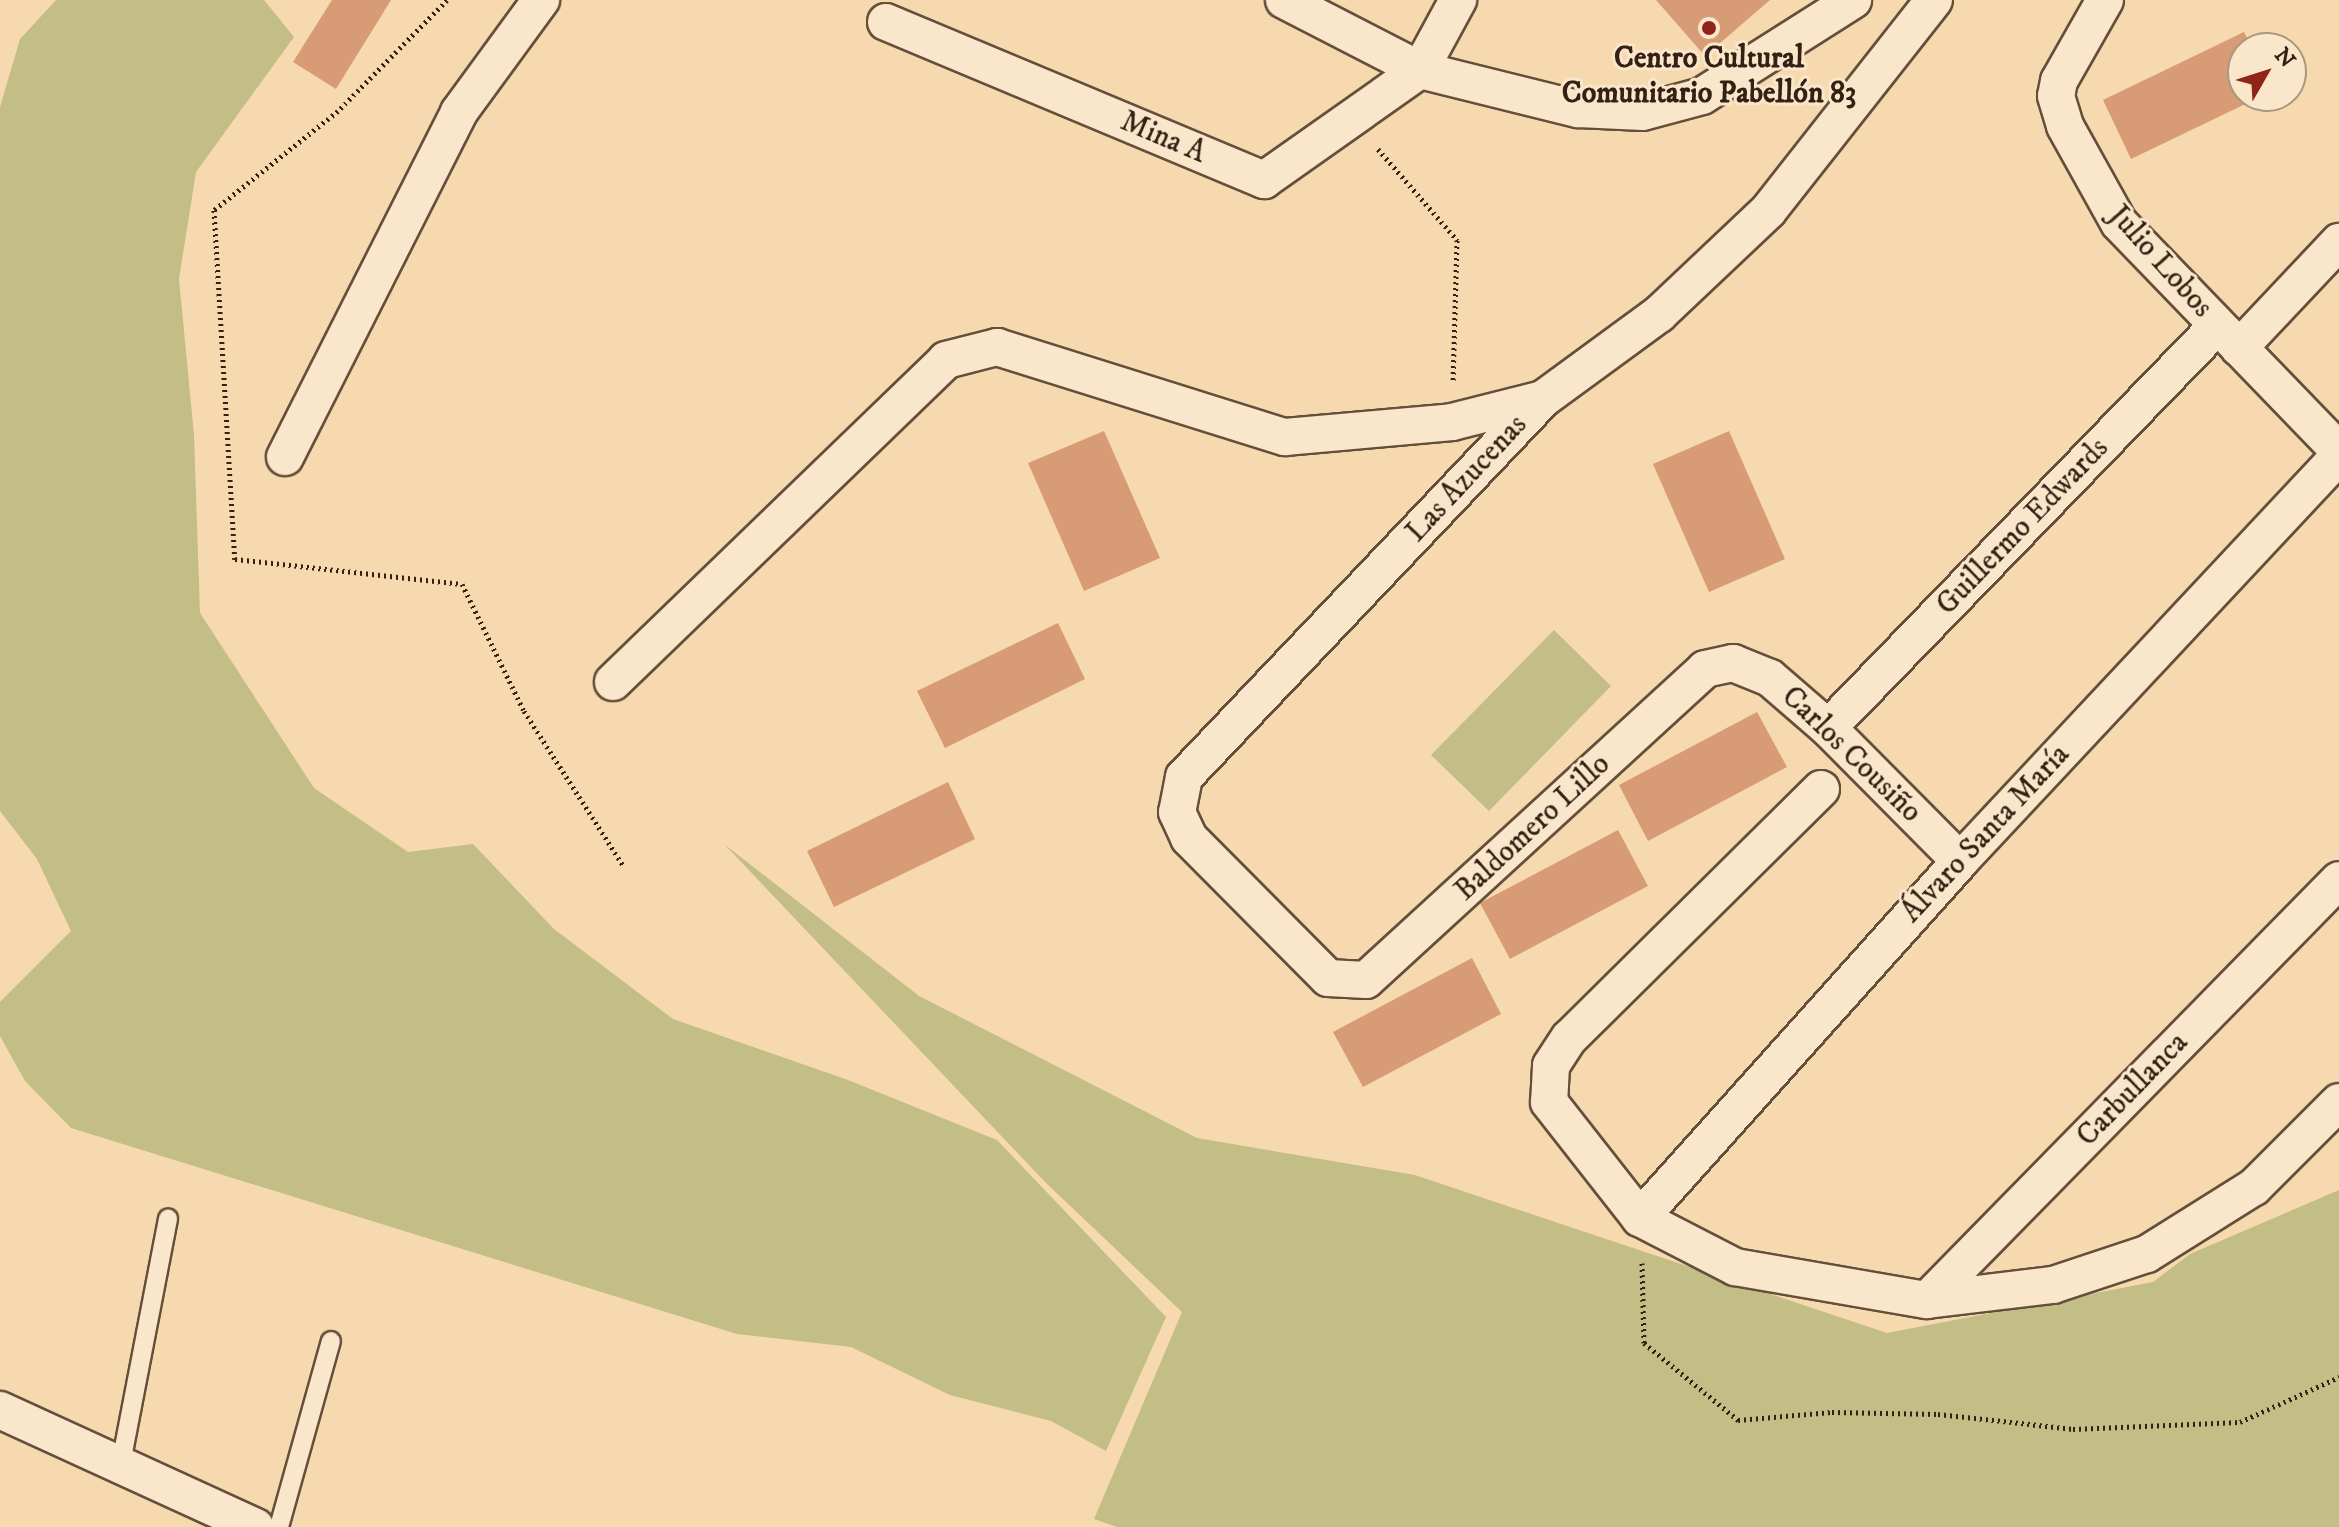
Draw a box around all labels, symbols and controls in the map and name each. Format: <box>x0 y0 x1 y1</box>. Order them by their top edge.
marker: Centro Cultural Comunitario Pabellón 83 <box>1700 19 1718 37</box>
north arrow <box>2227 32 2307 112</box>
place label: Centro Cultural Comunitario Pabellón 83 <box>1562 41 1856 112</box>
text: N <box>2268 42 2301 73</box>
street label: Mina A <box>1115 104 1211 172</box>
street label: Julio Lobos <box>2100 198 2220 326</box>
street label: Las Azucenas <box>1399 408 1535 550</box>
street label: Guillermo Edwards <box>1929 431 2117 623</box>
street label: Carlos Cousiño <box>1774 679 1928 831</box>
street label: Álvaro Santa María <box>1894 737 2078 931</box>
street label: Baldomero Lillo <box>1448 747 1618 909</box>
street label: Carbullanca <box>2070 1026 2196 1154</box>

